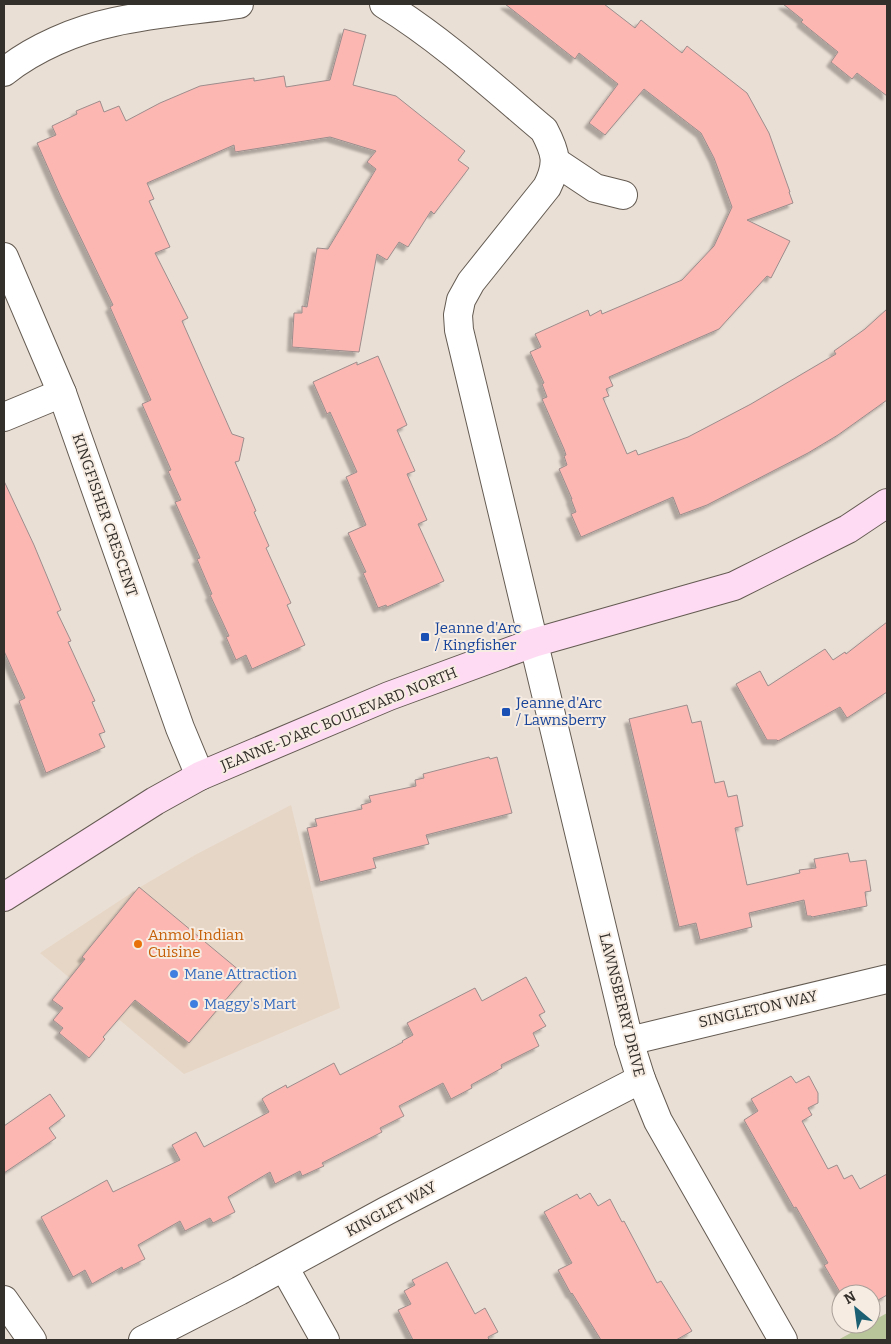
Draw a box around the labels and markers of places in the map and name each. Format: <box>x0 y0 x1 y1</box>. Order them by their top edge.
place label: Jeanne d'Arc / Kingfisher <box>434 619 522 654</box>
marker: Jeanne d'Arc / Kingfisher <box>419 631 431 643</box>
place label: Jeanne d'Arc / Lawnsberry <box>515 694 606 729</box>
marker: Jeanne d'Arc / Lawnsberry <box>500 706 512 718</box>
place label: Anmol Indian Cuisine <box>148 926 244 961</box>
marker: Anmol Indian Cuisine <box>132 938 144 950</box>
place label: Mane Attraction <box>184 965 297 983</box>
marker: Mane Attraction <box>168 968 180 980</box>
place label: Maggy's Mart <box>204 995 297 1013</box>
marker: Maggy's Mart <box>188 998 200 1010</box>

